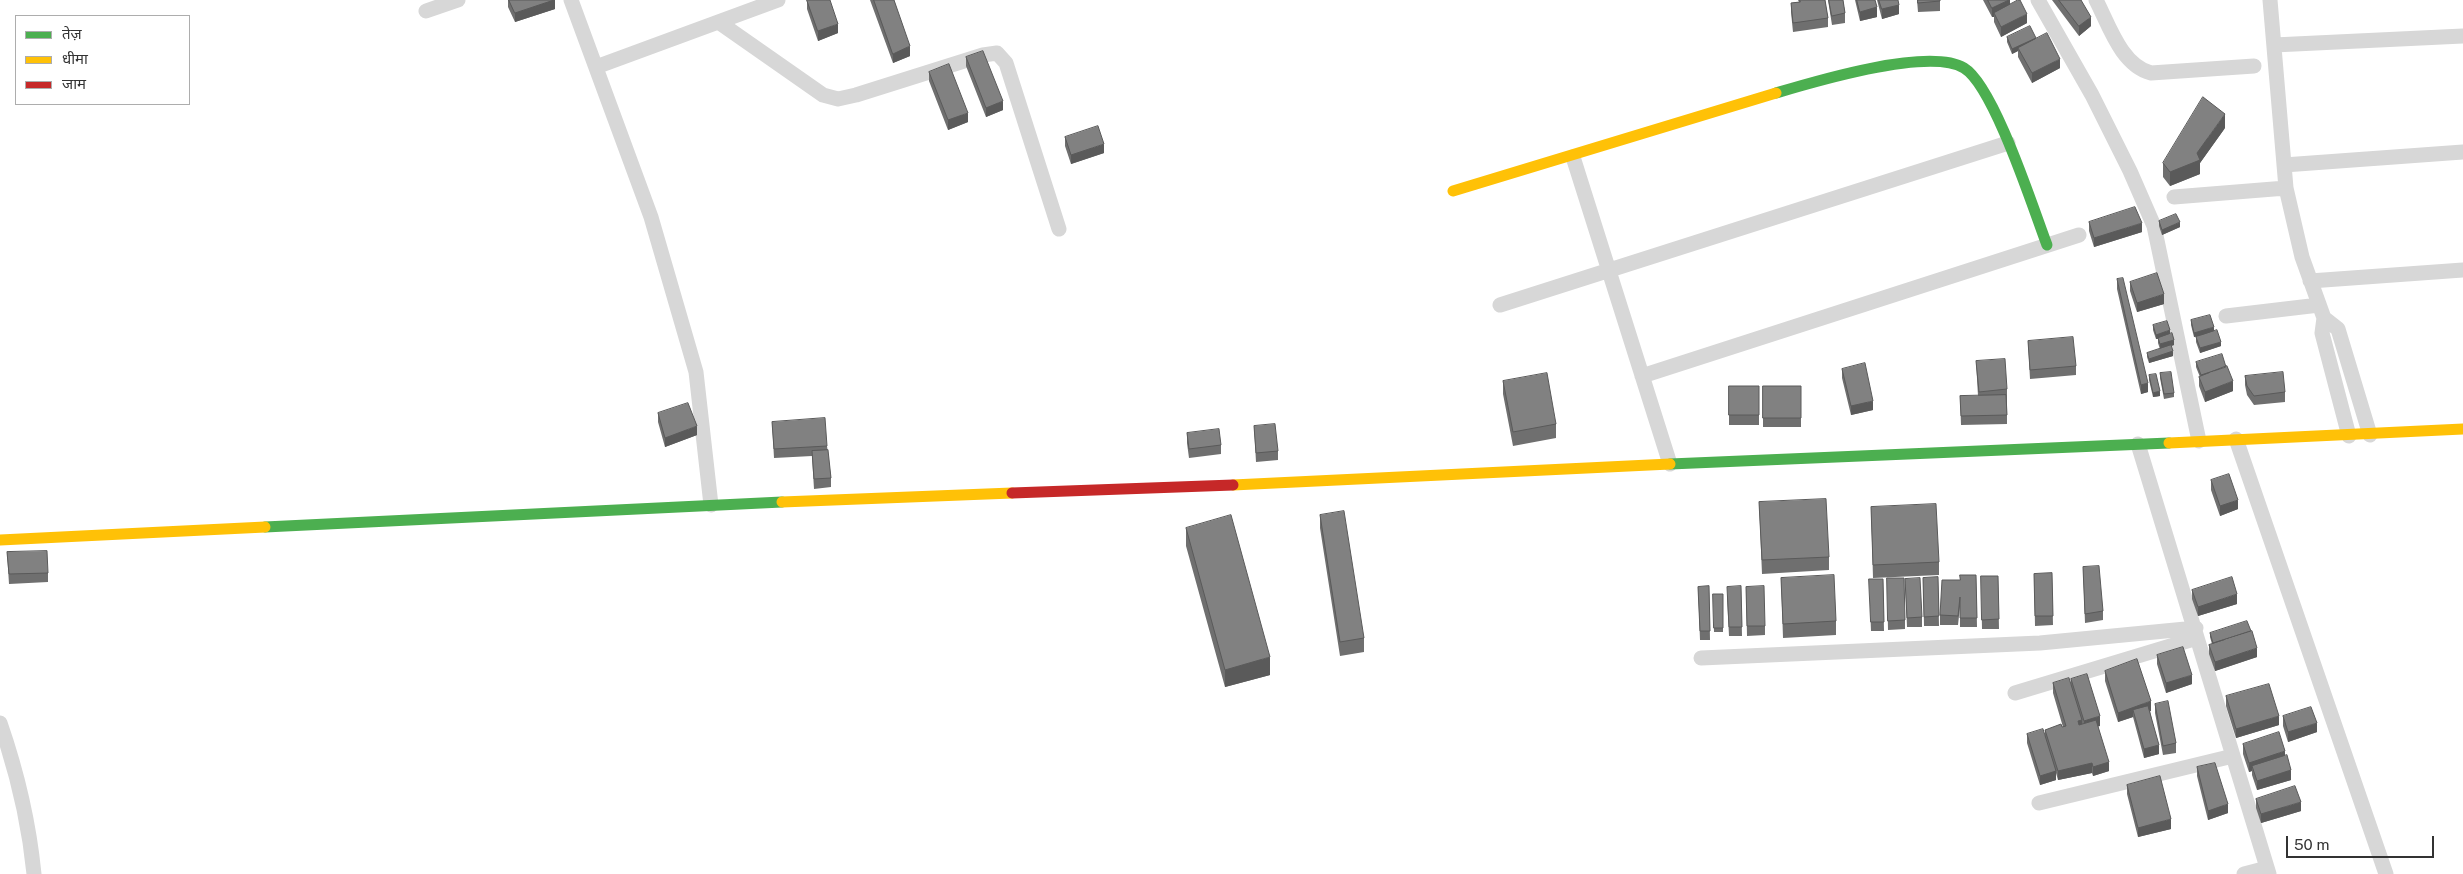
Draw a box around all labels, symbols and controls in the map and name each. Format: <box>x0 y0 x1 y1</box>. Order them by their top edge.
legend <box>15 15 190 105</box>
text: तेज़ <box>62 25 82 42</box>
text: धीमा <box>62 50 88 67</box>
text: जाम <box>62 75 86 92</box>
scale bar <box>2288 826 2436 858</box>
text: 50 m <box>2294 836 2329 853</box>

